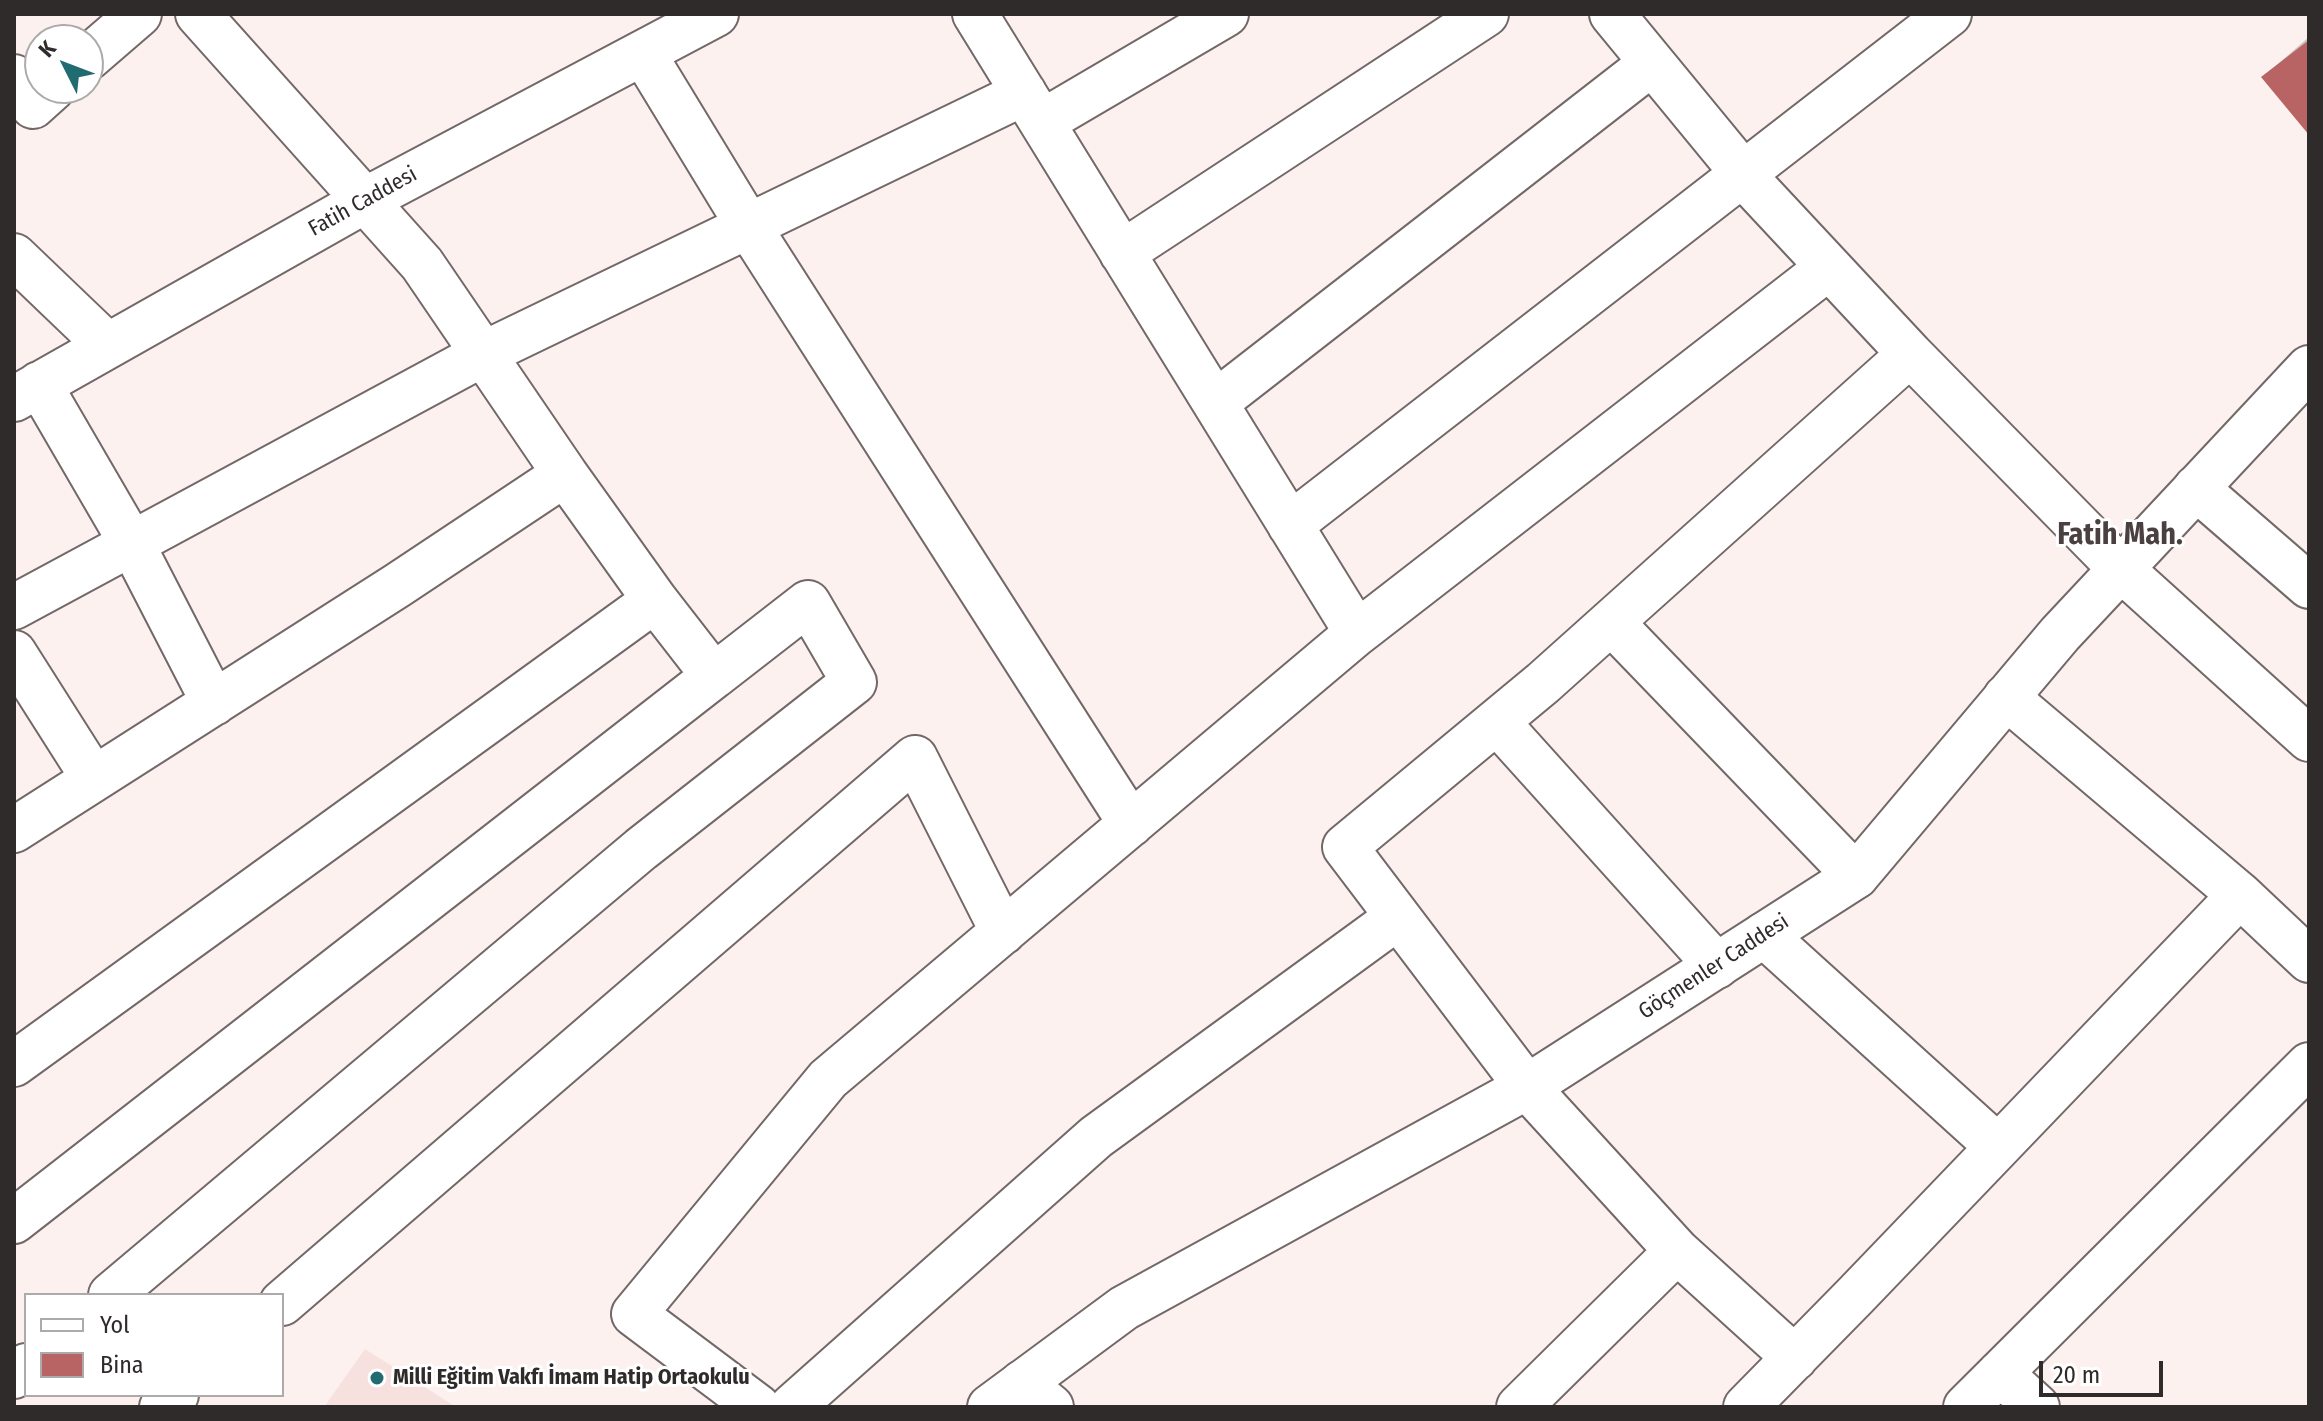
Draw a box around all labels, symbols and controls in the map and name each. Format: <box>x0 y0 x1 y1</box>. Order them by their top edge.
north arrow <box>24 24 104 104</box>
text: K <box>33 35 62 63</box>
street label: Fatih Caddesi <box>304 161 422 243</box>
district label: Fatih Mah. <box>2057 518 2183 554</box>
street label: Göçmenler Caddesi <box>1634 909 1794 1025</box>
legend <box>24 1293 284 1397</box>
text: Yol <box>100 1311 130 1339</box>
scale bar <box>2043 1345 2167 1395</box>
text: Bina <box>100 1351 144 1379</box>
text: 20 m <box>2053 1361 2100 1389</box>
place label: Milli Eğitim Vakfı İmam Hatip Ortaokulu <box>393 1365 750 1391</box>
marker: Milli Eğitim Vakfı İmam Hatip Ortaokulu <box>368 1369 386 1387</box>

